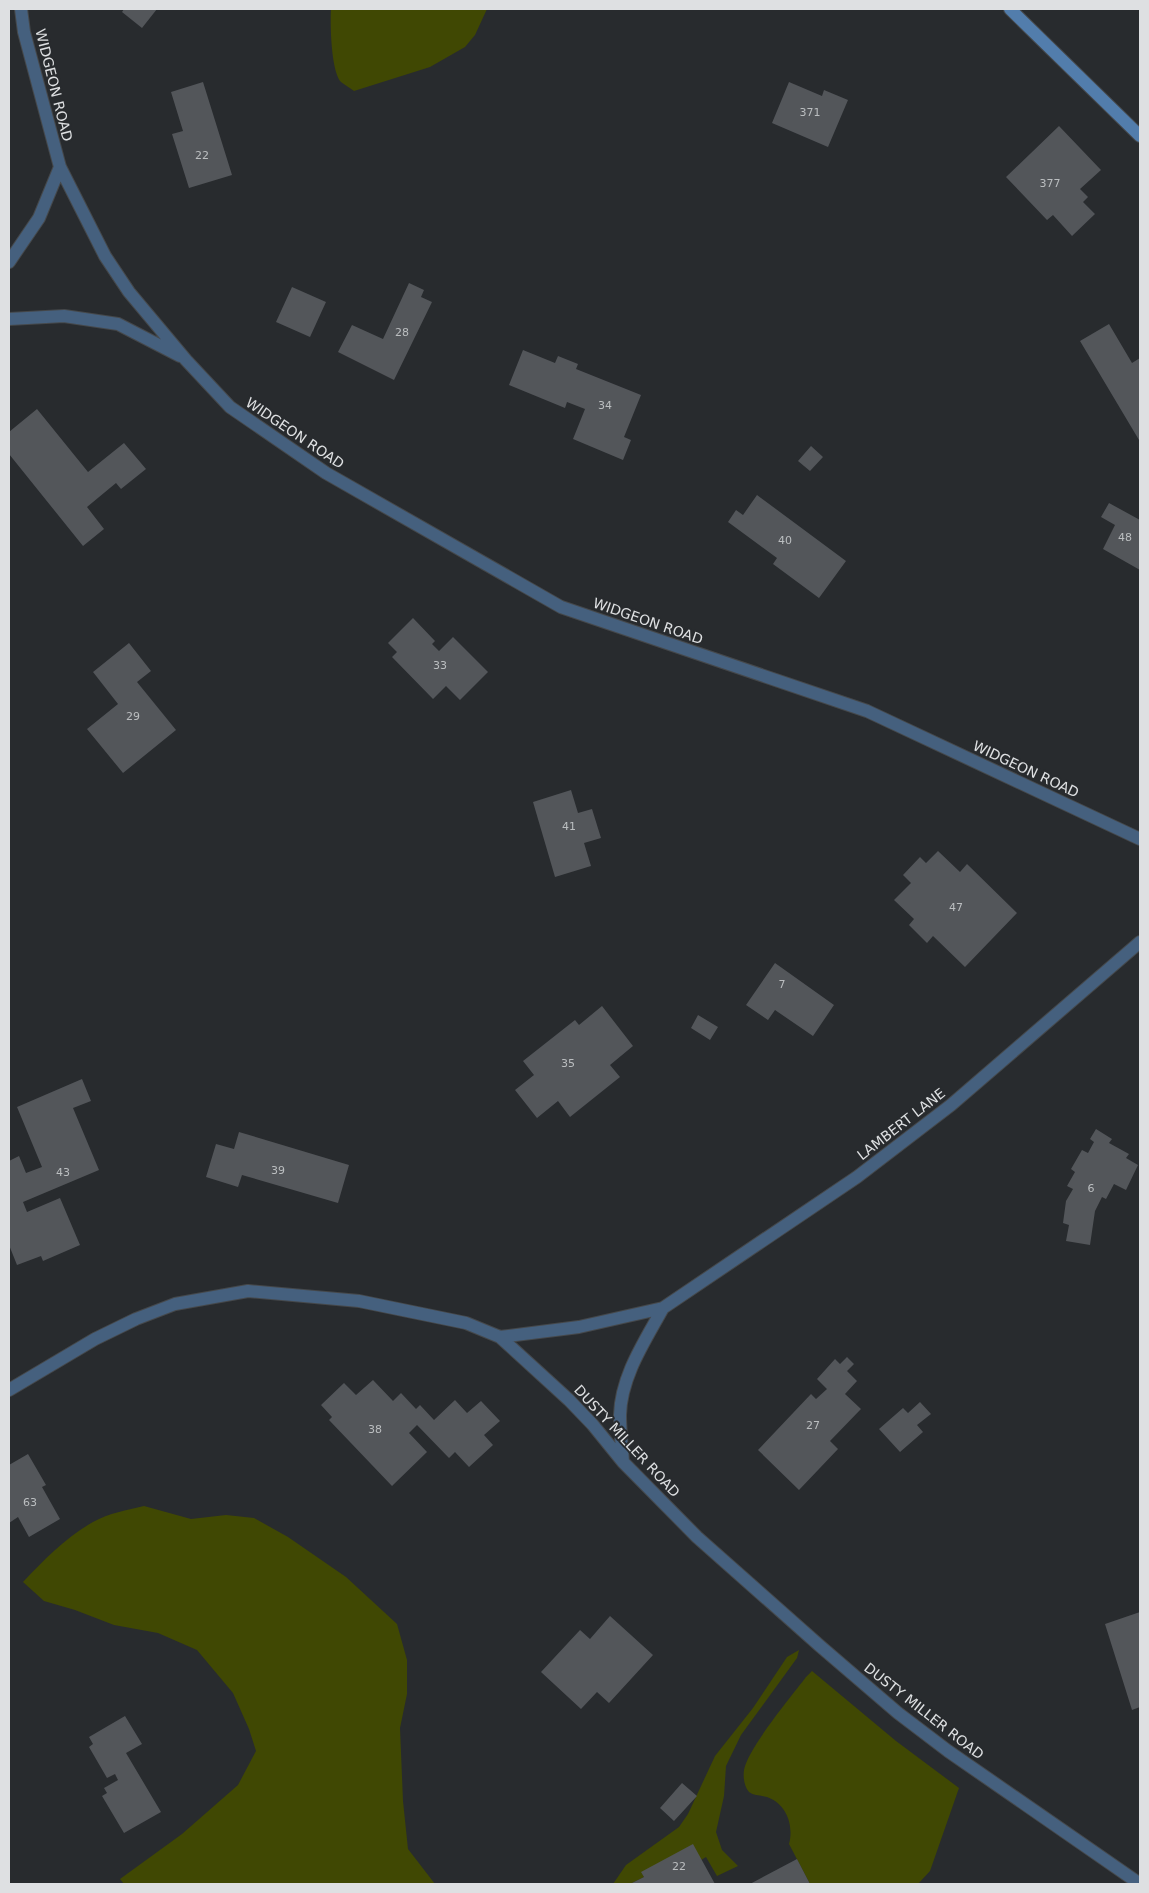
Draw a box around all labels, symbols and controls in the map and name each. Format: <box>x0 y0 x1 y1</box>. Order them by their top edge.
street label: WIDGEON ROAD <box>32 27 76 143</box>
house number: 371 <box>800 106 821 119</box>
house number: 22 <box>195 149 209 162</box>
house number: 377 <box>1040 177 1061 190</box>
house number: 28 <box>395 326 409 339</box>
street label: WIDGEON ROAD <box>243 394 347 472</box>
house number: 34 <box>598 399 612 412</box>
house number: 48 <box>1118 531 1132 544</box>
house number: 40 <box>778 534 792 547</box>
street label: WIDGEON ROAD <box>591 595 705 647</box>
house number: 33 <box>433 659 447 672</box>
house number: 29 <box>126 710 140 723</box>
street label: WIDGEON ROAD <box>970 737 1082 801</box>
house number: 41 <box>562 820 576 833</box>
house number: 47 <box>949 901 963 914</box>
house number: 7 <box>779 978 786 991</box>
house number: 35 <box>561 1057 575 1070</box>
street label: LAMBERT LANE <box>854 1085 948 1163</box>
house number: 39 <box>271 1164 285 1177</box>
house number: 43 <box>56 1166 70 1179</box>
house number: 6 <box>1088 1182 1095 1195</box>
street label: DUSTY MILLER ROAD <box>571 1382 683 1500</box>
house number: 27 <box>806 1419 820 1432</box>
house number: 38 <box>368 1423 382 1436</box>
house number: 63 <box>23 1496 37 1509</box>
street label: DUSTY MILLER ROAD <box>861 1659 987 1763</box>
house number: 22 <box>672 1860 686 1873</box>

